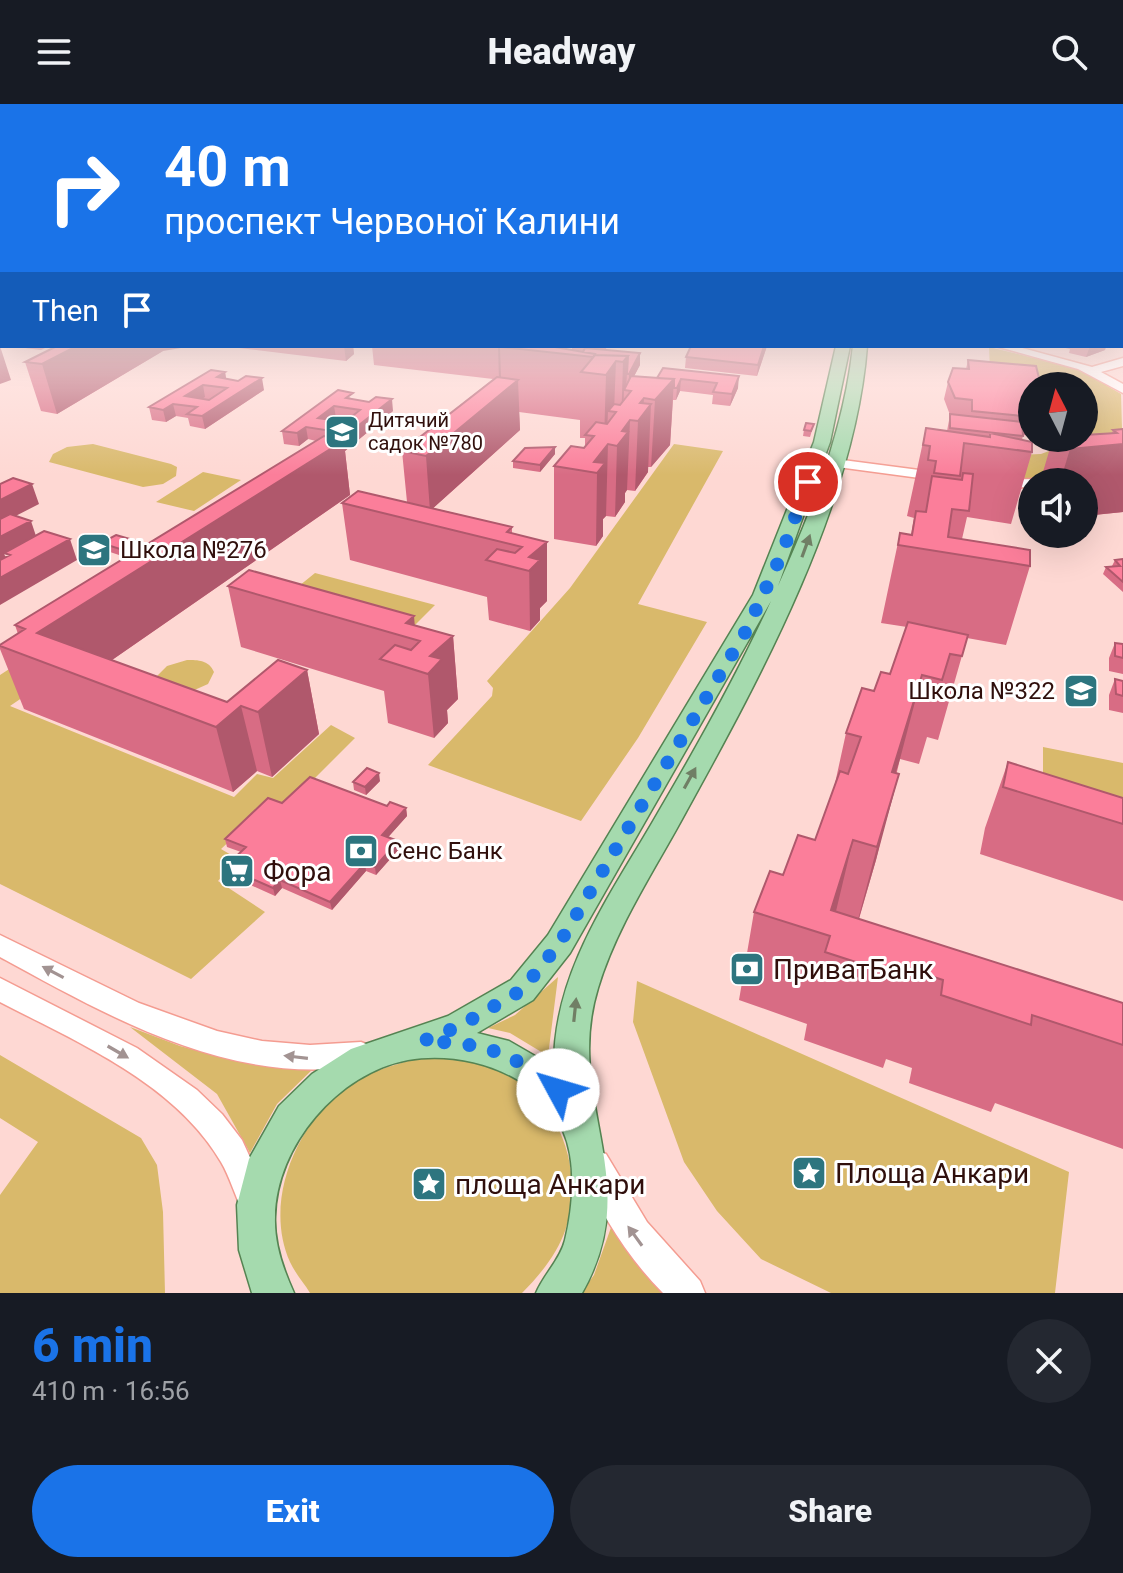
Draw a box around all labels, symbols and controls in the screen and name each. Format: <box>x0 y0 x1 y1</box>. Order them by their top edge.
icon: menu <box>32 30 76 74</box>
icon: search <box>1047 30 1091 74</box>
text: Headway <box>488 31 635 73</box>
text: 40 m <box>164 134 291 200</box>
icon: right <box>32 136 136 240</box>
text: проспект Червоної Калини <box>164 201 620 243</box>
icon: arrive <box>115 288 159 332</box>
text: Then <box>32 293 99 328</box>
north arrow <box>1018 372 1098 452</box>
map controls <box>1018 372 1098 548</box>
place label: Дитячий садок №780 <box>368 408 483 455</box>
school or university icon: Дитячий садок №780 <box>323 413 361 451</box>
pin <box>774 448 842 516</box>
icon: arrive <box>786 460 830 504</box>
button: sound <box>1018 468 1098 548</box>
school or university icon: Школа №276 <box>75 531 113 569</box>
one-way arrow <box>801 534 813 558</box>
place label: Школа №276 <box>120 536 267 564</box>
school or university icon: Школа №322 <box>1062 672 1100 710</box>
place label: Школа №322 <box>908 677 1055 705</box>
one-way arrow <box>682 767 696 789</box>
bank icon: Сенс Банк <box>342 832 380 870</box>
place label: Сенс Банк <box>387 837 503 865</box>
supermarket icon: Фора <box>218 852 256 890</box>
place label: Фора <box>263 855 332 888</box>
bank icon: ПриватБанк <box>728 950 766 988</box>
place label: ПриватБанк <box>773 953 934 986</box>
one-way arrow <box>41 966 64 979</box>
one-way arrow <box>568 997 581 1022</box>
one-way arrow <box>107 1045 129 1059</box>
position arrow <box>516 1048 600 1132</box>
one-way arrow <box>283 1051 308 1064</box>
place icon: Площа Анкари <box>790 1154 828 1192</box>
place label: Площа Анкари <box>835 1157 1029 1190</box>
place icon: площа Анкари <box>410 1165 448 1203</box>
place label: площа Анкари <box>455 1168 645 1201</box>
one-way arrow <box>628 1226 643 1247</box>
text: 6 min <box>32 1317 153 1374</box>
button: close <box>1007 1319 1091 1403</box>
text: 410 m · 16:56 <box>32 1376 190 1406</box>
button: Exit <box>32 1465 554 1557</box>
button: Share <box>570 1465 1091 1557</box>

